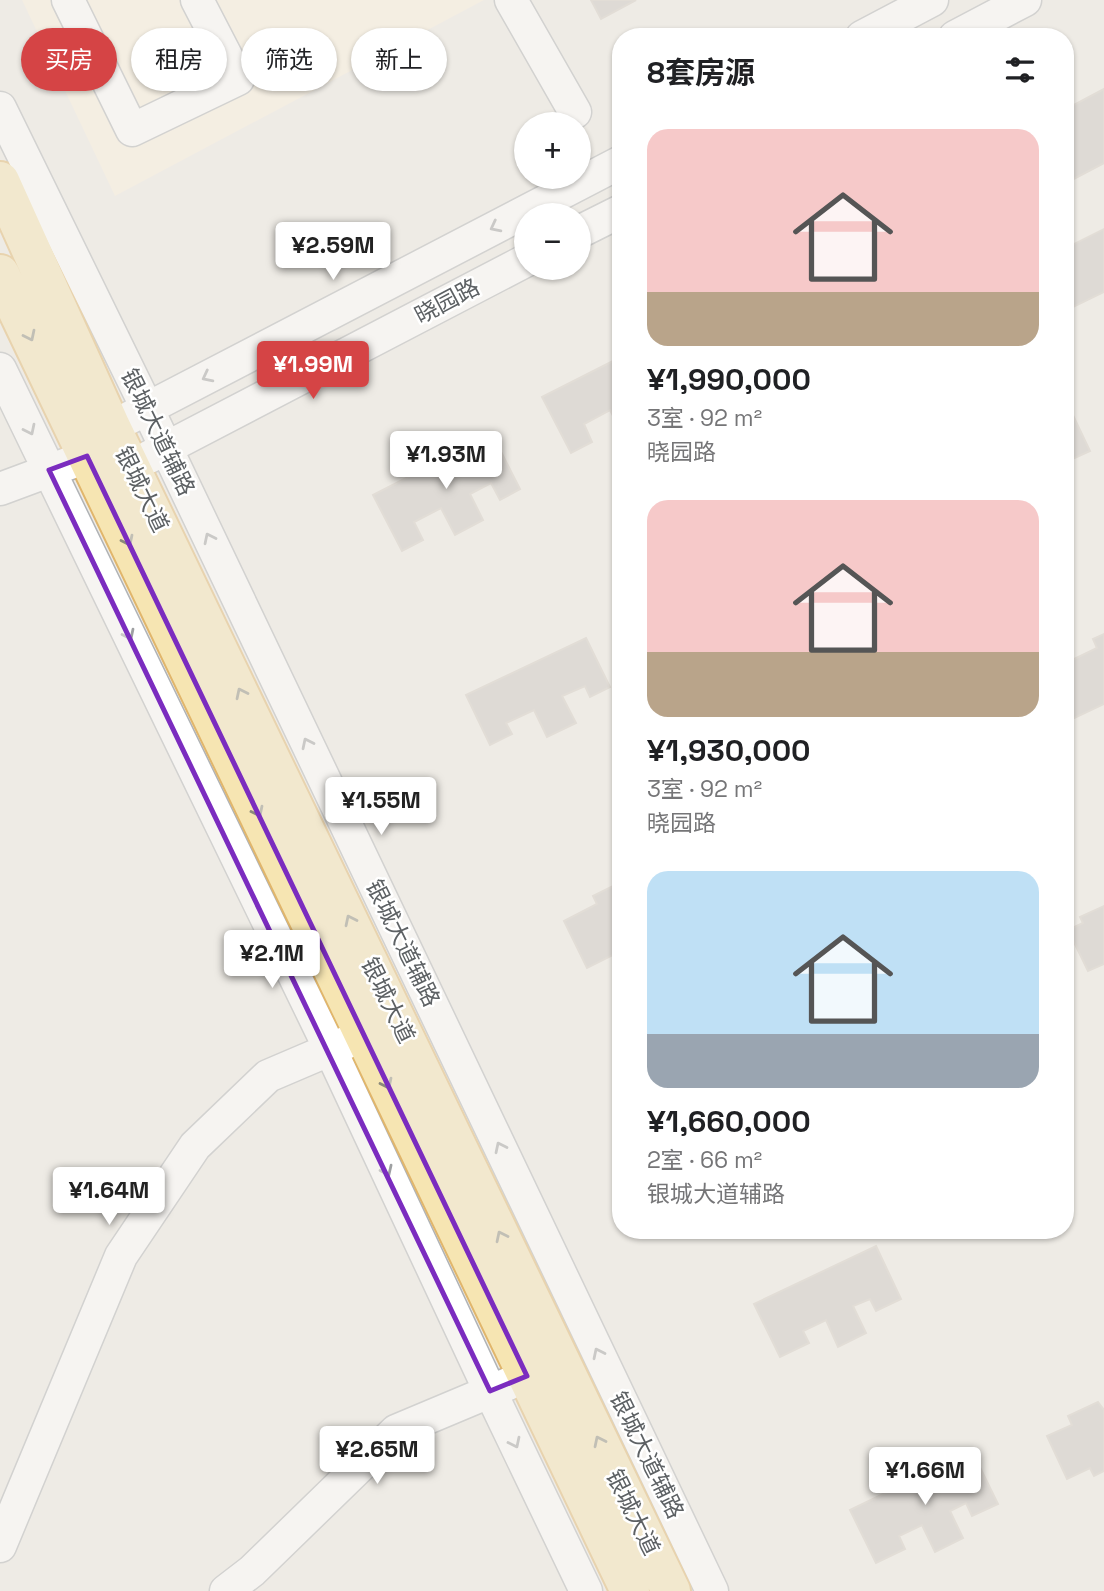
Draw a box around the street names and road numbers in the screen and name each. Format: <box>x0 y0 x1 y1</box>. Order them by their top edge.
street label: 晓园路 <box>409 272 485 330</box>
street label: 银城大道辅路 <box>115 364 201 500</box>
street label: 银城大道 <box>109 442 175 536</box>
street label: 银城大道辅路 <box>360 875 446 1011</box>
street label: 银城大道 <box>355 953 421 1047</box>
street label: 银城大道辅路 <box>604 1387 690 1523</box>
street label: 银城大道 <box>600 1465 666 1559</box>

